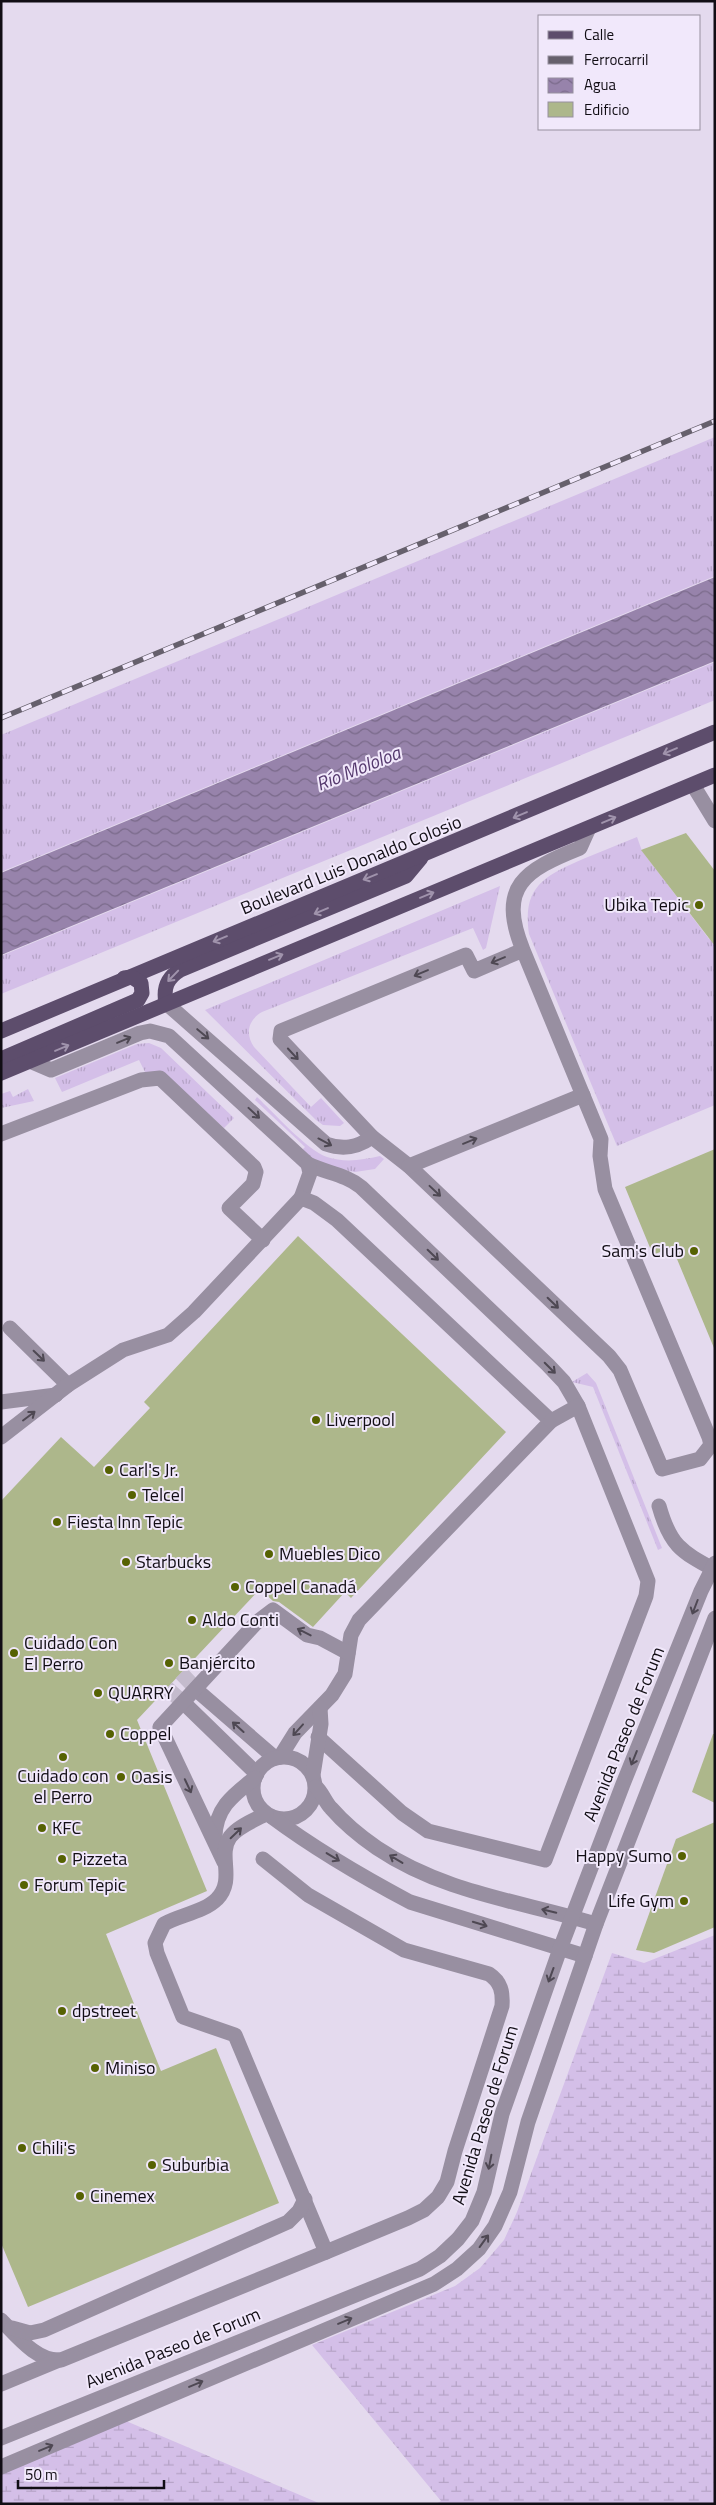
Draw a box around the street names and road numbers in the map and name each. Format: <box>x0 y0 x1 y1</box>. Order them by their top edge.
street label: Boulevard Luis Donaldo Colosio <box>236 808 465 921</box>
street label: Avenida Paseo de Forum <box>576 1642 671 1825</box>
street label: Avenida Paseo de Forum <box>444 2022 525 2208</box>
street label: Avenida Paseo de Forum <box>81 2300 264 2395</box>

